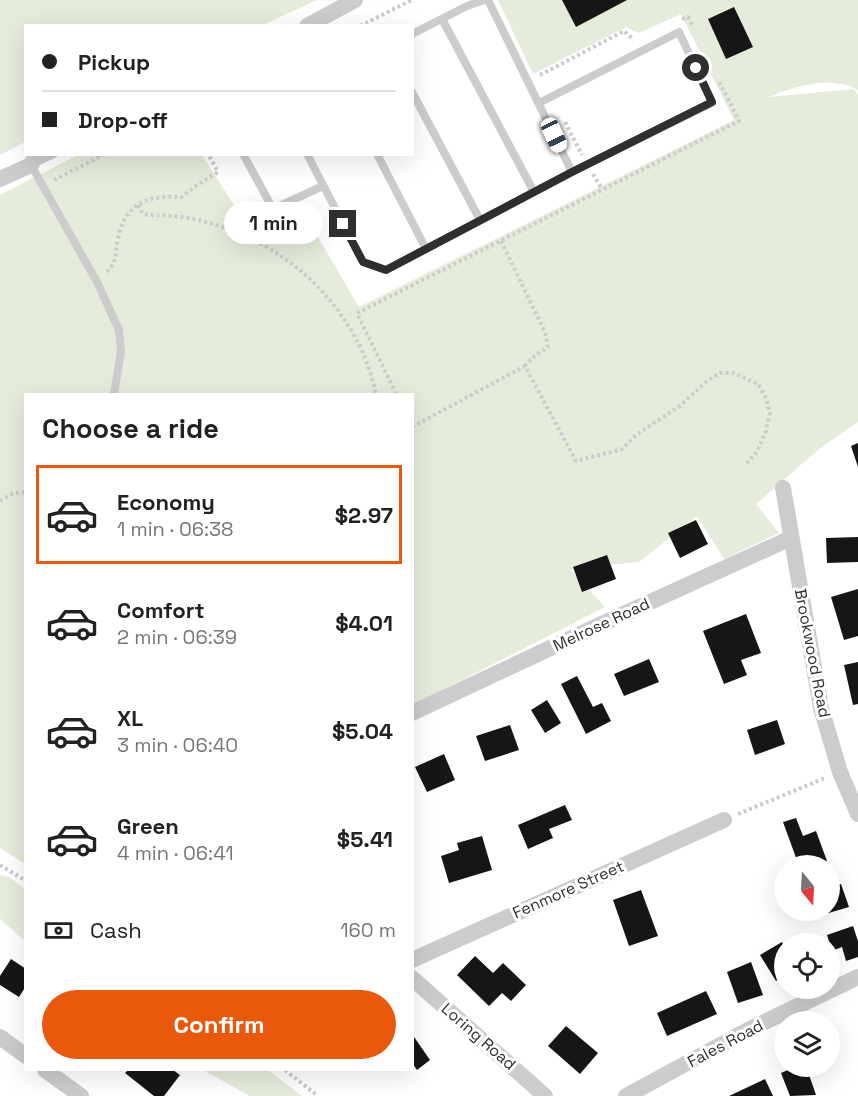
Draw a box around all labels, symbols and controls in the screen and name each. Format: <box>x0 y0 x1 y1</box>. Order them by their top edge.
text: Pickup <box>78 48 150 76</box>
route start <box>682 54 709 81</box>
text: Drop-off <box>78 106 168 134</box>
car <box>538 115 570 155</box>
callout: 1 min <box>223 203 322 245</box>
text: 1 min <box>249 210 298 236</box>
route end <box>329 210 356 237</box>
text: Choose a ride <box>42 411 219 446</box>
icon: car <box>45 488 99 542</box>
text: Economy <box>117 488 215 516</box>
text: $2.97 <box>335 501 393 529</box>
text: 1 min · 06:38 <box>117 516 234 542</box>
street label: Brookwood Road <box>790 587 835 719</box>
street label: Melrose Road <box>550 593 653 656</box>
icon: car <box>45 596 99 650</box>
text: Comfort <box>117 596 205 624</box>
text: $4.01 <box>335 609 393 637</box>
text: 2 min · 06:39 <box>117 624 237 650</box>
icon: car <box>45 704 99 758</box>
text: XL <box>117 704 143 732</box>
text: $5.04 <box>332 717 393 745</box>
text: 3 min · 06:40 <box>117 732 238 758</box>
icon: car <box>45 812 99 866</box>
text: Green <box>117 812 179 840</box>
text: $5.41 <box>337 825 393 853</box>
text: 4 min · 06:41 <box>117 840 234 866</box>
north arrow <box>774 855 840 921</box>
map controls <box>774 855 840 1077</box>
street label: Fenmore Street <box>509 856 627 923</box>
icon: cash <box>42 914 75 947</box>
text: Cash <box>90 916 142 944</box>
text: 160 m <box>340 917 396 943</box>
button: locate <box>774 933 840 999</box>
button: Confirm <box>42 990 396 1059</box>
street label: Loring Road <box>437 998 520 1074</box>
button: layers <box>774 1011 840 1077</box>
street label: Fales Road <box>684 1015 767 1072</box>

